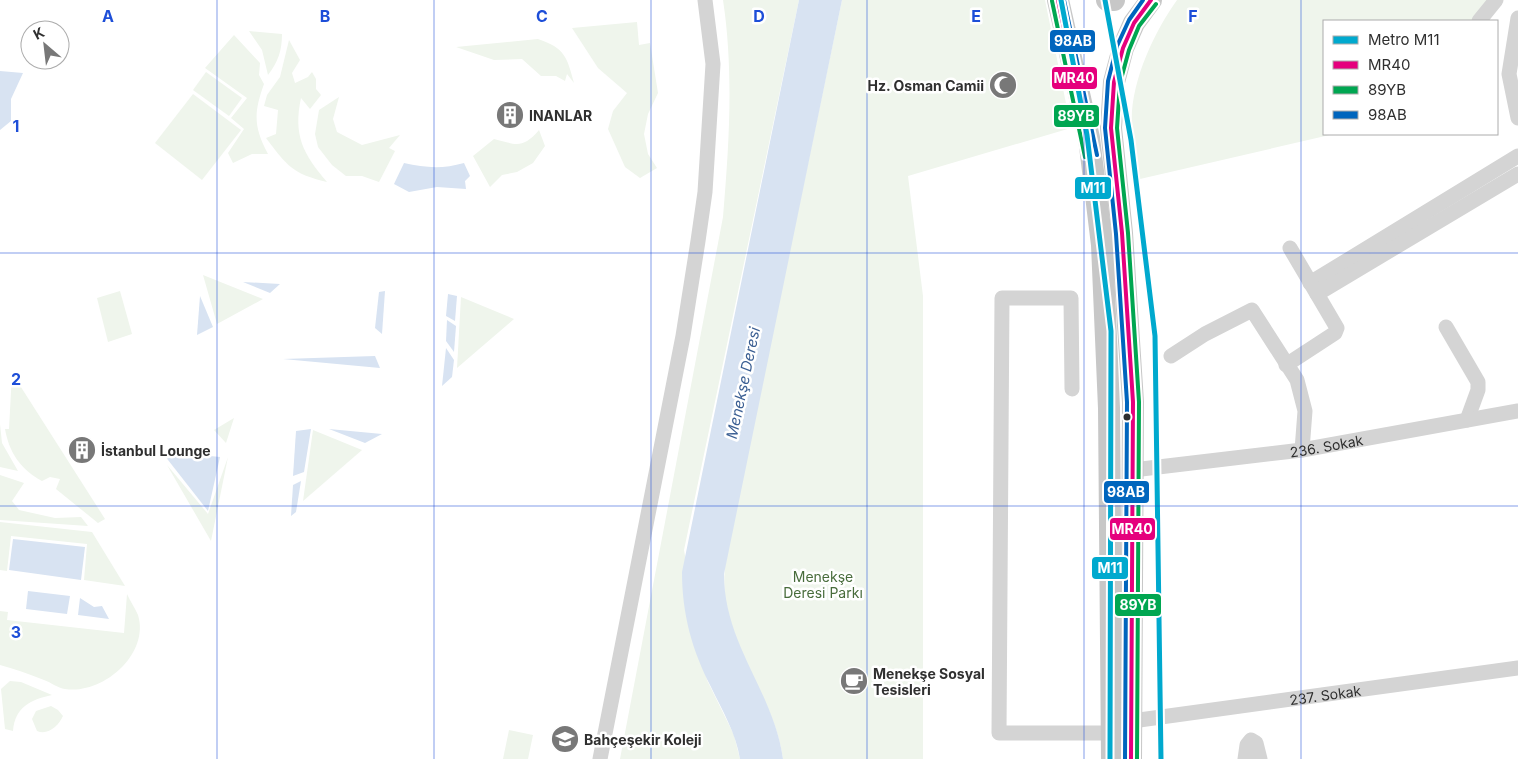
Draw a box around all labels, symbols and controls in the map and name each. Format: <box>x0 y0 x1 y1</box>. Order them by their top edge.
text: A <box>102 6 114 26</box>
text: B <box>320 6 330 26</box>
text: C <box>536 6 548 26</box>
text: D <box>753 6 765 26</box>
text: E <box>971 6 981 26</box>
text: F <box>1188 6 1198 26</box>
north arrow <box>20 20 70 70</box>
legend <box>1323 20 1498 135</box>
text: K <box>30 23 47 43</box>
line badge: 98AB <box>1049 29 1096 53</box>
text: Metro M11 <box>1368 30 1440 49</box>
text: 98AB <box>1054 32 1092 49</box>
text: MR40 <box>1368 55 1410 74</box>
line badge: MR40 <box>1051 66 1098 90</box>
text: MR40 <box>1053 69 1095 86</box>
mosque icon: Hz. Osman Camii <box>988 70 1018 100</box>
place label: Hz. Osman Camii <box>868 77 984 94</box>
text: 89YB <box>1368 80 1406 99</box>
building icon: INANLAR <box>495 100 525 130</box>
line badge: 89YB <box>1053 104 1100 128</box>
text: 98AB <box>1368 105 1407 124</box>
place label: INANLAR <box>529 107 592 124</box>
text: 89YB <box>1057 107 1095 124</box>
text: 1 <box>13 116 19 136</box>
line badge: M11 <box>1074 176 1112 200</box>
text: M11 <box>1080 179 1106 196</box>
water label: Menekşe Deresi <box>722 325 764 441</box>
text: 2 <box>11 369 21 389</box>
unlabelled marker <box>1122 412 1132 422</box>
street label: 236. Sokak <box>1289 431 1365 460</box>
building icon: İstanbul Lounge <box>67 435 97 465</box>
place label: İstanbul Lounge <box>101 441 211 459</box>
line badge: 98AB <box>1103 480 1150 504</box>
text: 98AB <box>1107 483 1145 500</box>
line badge: MR40 <box>1109 517 1156 541</box>
text: MR40 <box>1111 520 1153 537</box>
line badge: M11 <box>1091 556 1129 580</box>
text: M11 <box>1097 559 1123 576</box>
park label: Menekşe Deresi Parkı <box>783 568 863 601</box>
line badge: 89YB <box>1114 593 1162 617</box>
text: 89YB <box>1119 596 1157 613</box>
text: 3 <box>11 622 21 642</box>
place label: Menekşe Sosyal Tesisleri <box>873 665 985 698</box>
cafe icon: Menekşe Sosyal Tesisleri <box>839 666 869 696</box>
street label: 237. Sokak <box>1288 681 1362 708</box>
school or university icon: Bahçeşekir Koleji <box>550 724 580 754</box>
place label: Bahçeşekir Koleji <box>584 731 702 748</box>

